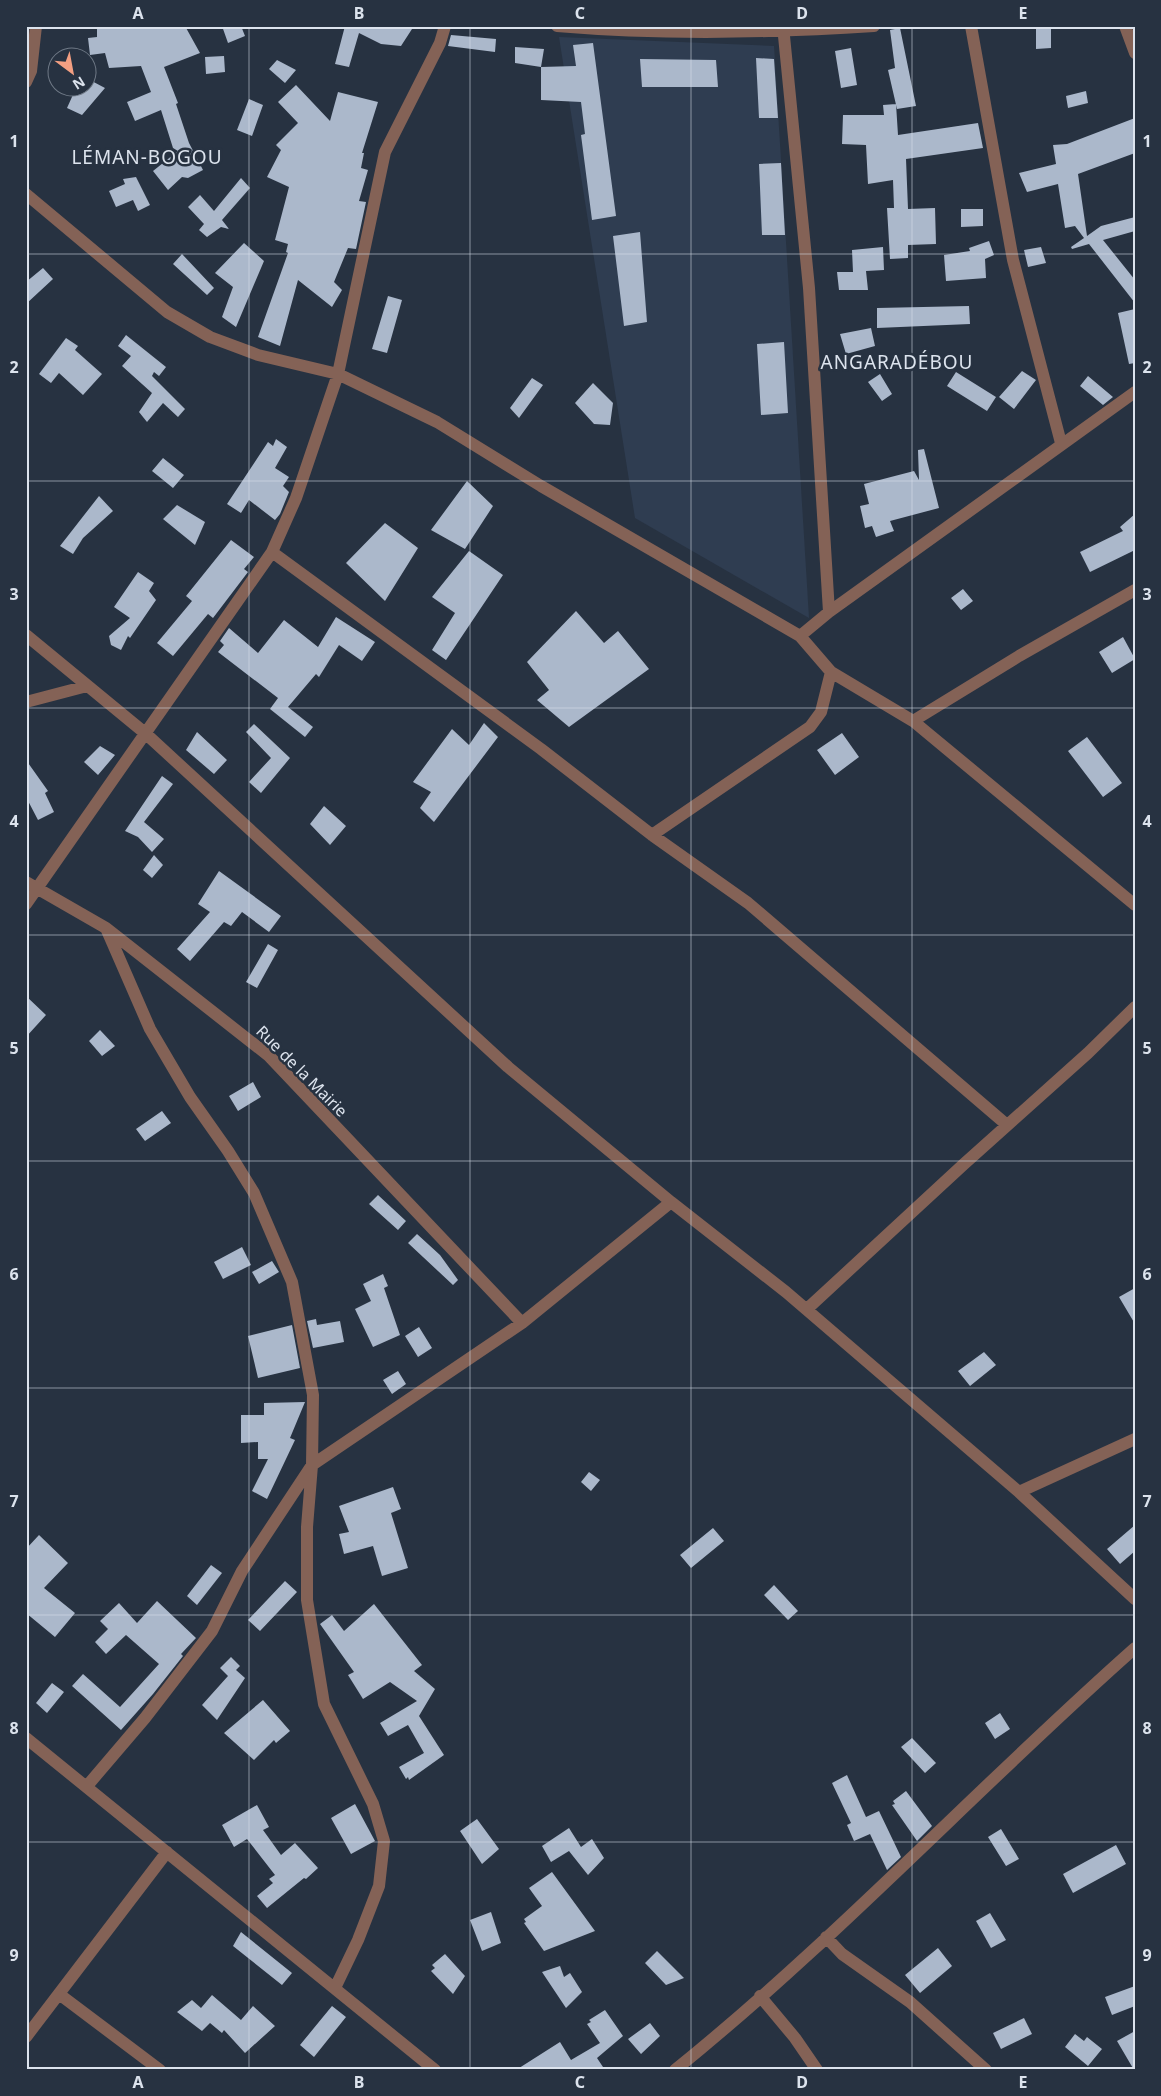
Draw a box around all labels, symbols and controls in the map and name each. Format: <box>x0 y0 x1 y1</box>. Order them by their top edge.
text: A <box>132 2 144 24</box>
text: B <box>354 2 364 24</box>
text: C <box>575 2 585 24</box>
text: D <box>796 2 808 24</box>
text: E <box>1019 2 1028 24</box>
north arrow <box>48 48 98 98</box>
text: N <box>69 72 89 95</box>
text: 1 <box>9 130 19 152</box>
text: 1 <box>1142 130 1152 152</box>
district label: LÉMAN-BOGOU <box>71 144 223 170</box>
district label: ANGARADÉBOU <box>820 349 974 375</box>
text: 2 <box>9 356 19 378</box>
text: 2 <box>1142 356 1152 378</box>
text: 3 <box>9 583 19 605</box>
text: 3 <box>1142 583 1152 605</box>
text: 4 <box>9 810 19 832</box>
text: 4 <box>1142 810 1152 832</box>
street label: Rue de la Mairie <box>252 1021 352 1121</box>
text: 5 <box>9 1037 19 1059</box>
text: 5 <box>1142 1037 1152 1059</box>
text: 6 <box>9 1263 19 1285</box>
text: 6 <box>1142 1263 1152 1285</box>
text: 7 <box>9 1490 19 1512</box>
text: 7 <box>1142 1490 1152 1512</box>
text: 8 <box>9 1717 19 1739</box>
text: 8 <box>1142 1717 1152 1739</box>
text: 9 <box>9 1944 19 1966</box>
text: 9 <box>1142 1944 1152 1966</box>
text: A <box>132 2071 144 2093</box>
text: B <box>354 2071 364 2093</box>
text: C <box>575 2071 585 2093</box>
text: D <box>796 2071 808 2093</box>
text: E <box>1019 2071 1028 2093</box>

